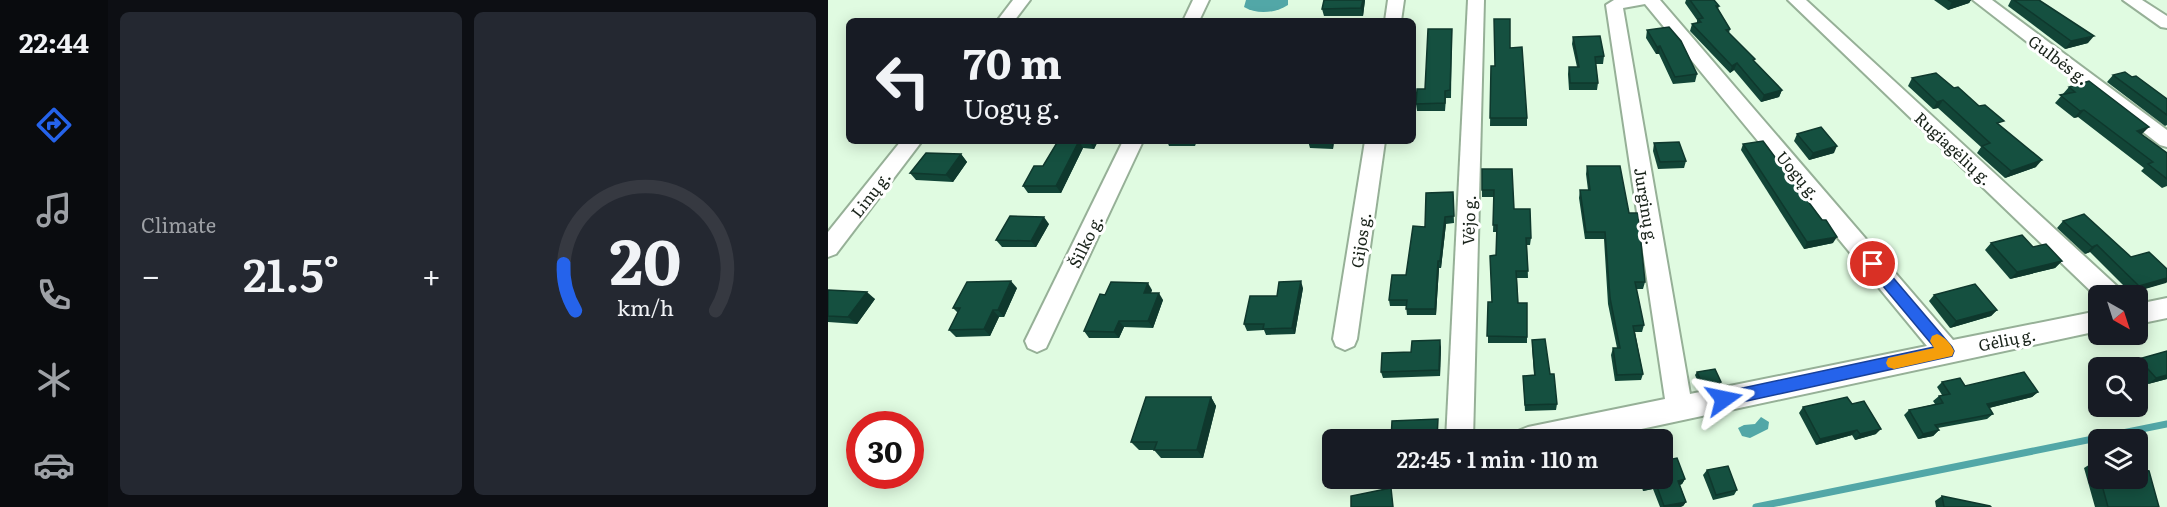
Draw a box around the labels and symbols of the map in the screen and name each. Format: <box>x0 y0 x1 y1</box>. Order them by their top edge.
street label: Gulbės g. <box>2024 28 2094 90</box>
street label: Rugiagėlių g. <box>1910 106 1998 190</box>
street label: Uogų g. <box>1771 145 1827 205</box>
street label: Linų g. <box>844 166 896 222</box>
street label: Jurginų g. <box>1629 166 1665 246</box>
street label: Vėjo g. <box>1455 194 1481 246</box>
street label: Šilko g. <box>1062 210 1108 272</box>
street label: Gijos g. <box>1344 210 1376 270</box>
pin <box>1847 238 1898 289</box>
north arrow <box>2088 285 2148 345</box>
street label: Gėlių g. <box>1976 322 2038 356</box>
position arrow <box>1692 367 1756 431</box>
speed limit sign: 30 <box>846 411 924 489</box>

